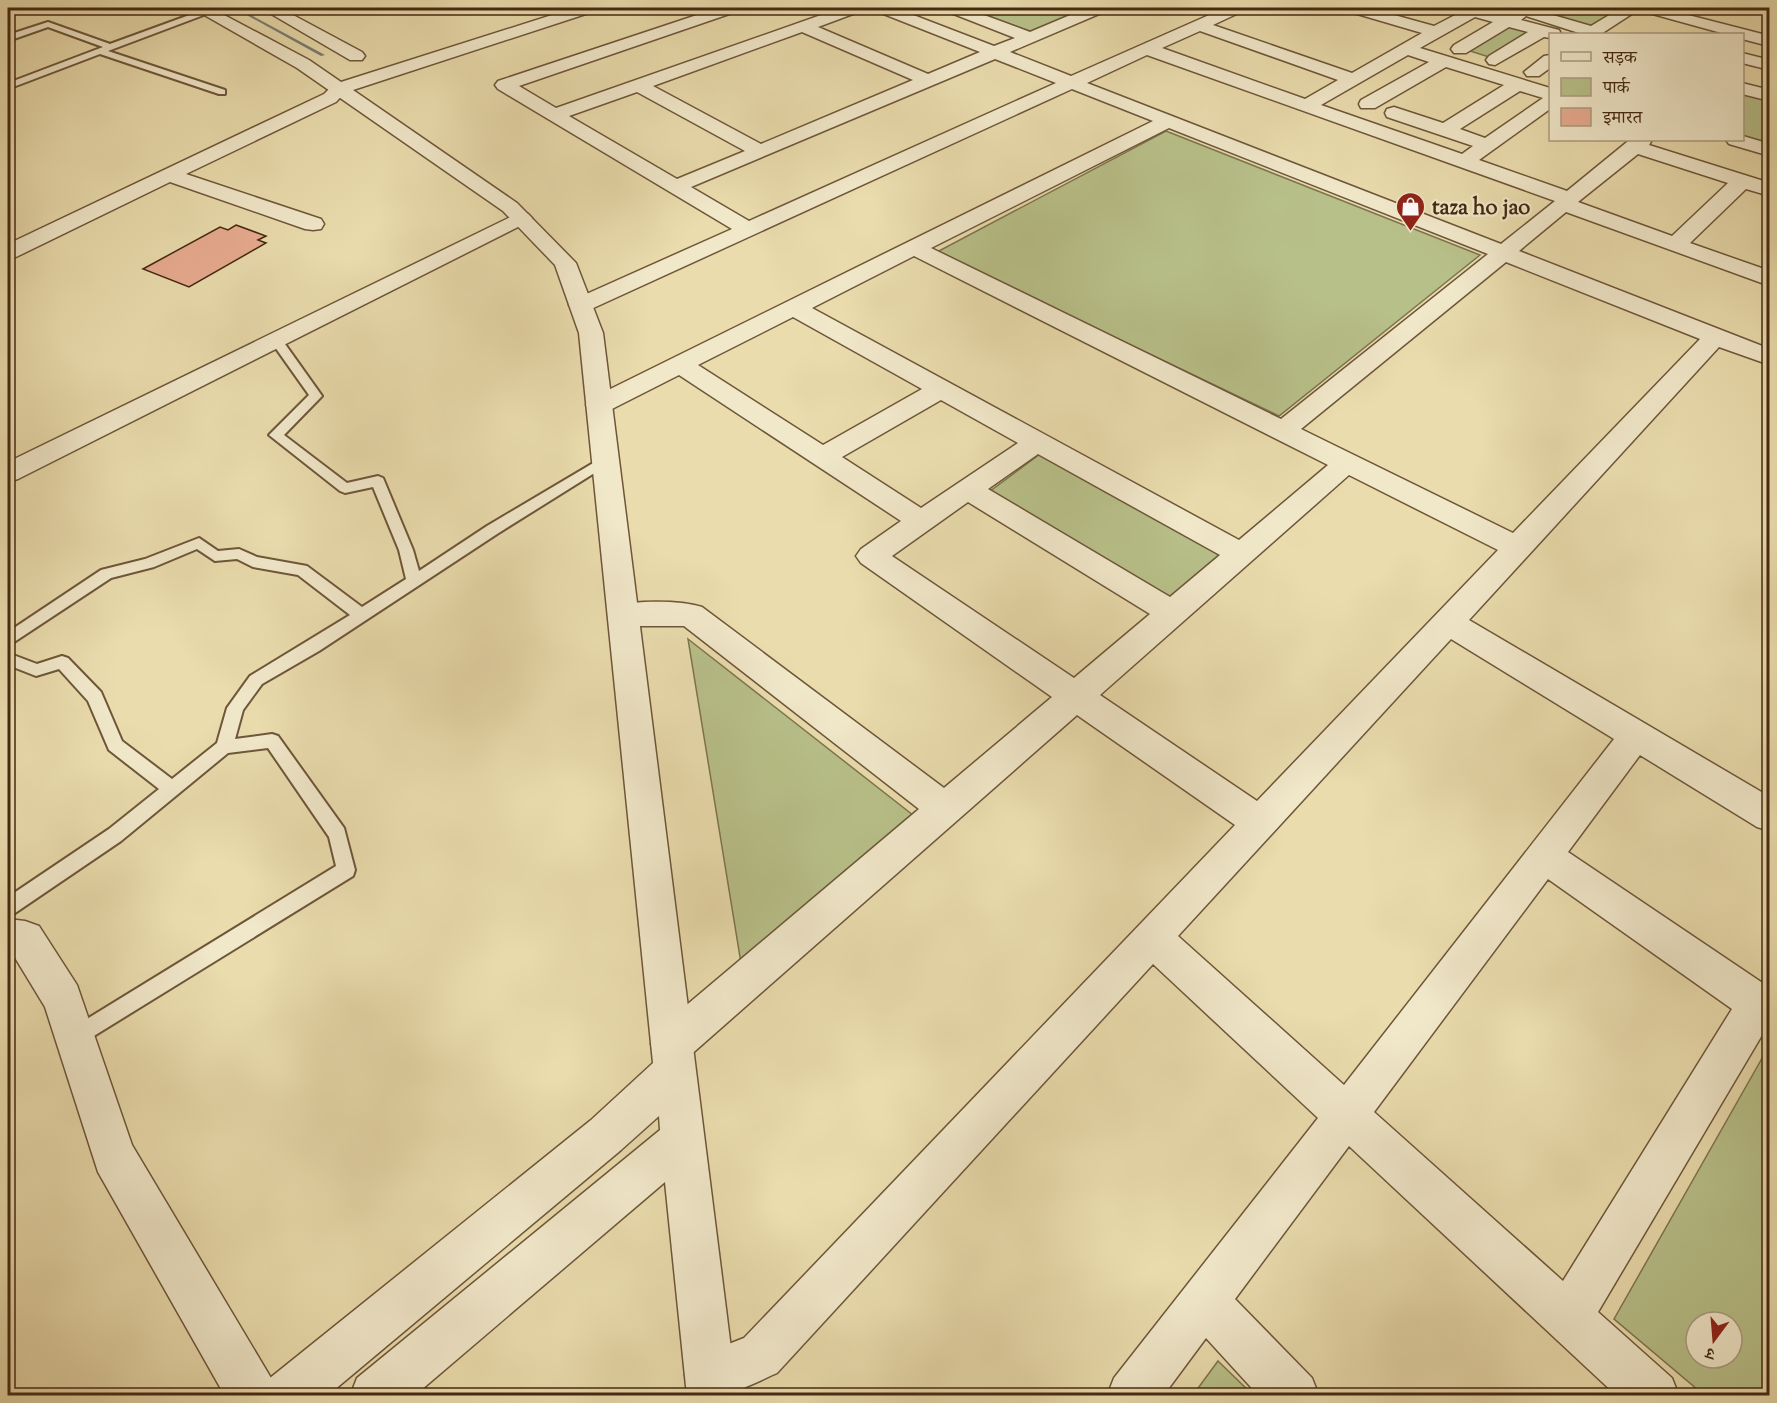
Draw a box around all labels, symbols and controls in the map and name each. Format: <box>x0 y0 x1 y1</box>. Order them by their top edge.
legend <box>1549 33 1744 141</box>
text: सड़क <box>1602 46 1638 72</box>
text: पार्क <box>1602 76 1631 102</box>
text: इमारत <box>1602 106 1643 132</box>
shop icon: taza ho jao <box>1395 190 1427 232</box>
place label: taza ho jao <box>1432 193 1530 225</box>
north arrow <box>1684 1310 1744 1370</box>
text: उ <box>1702 1339 1719 1364</box>

